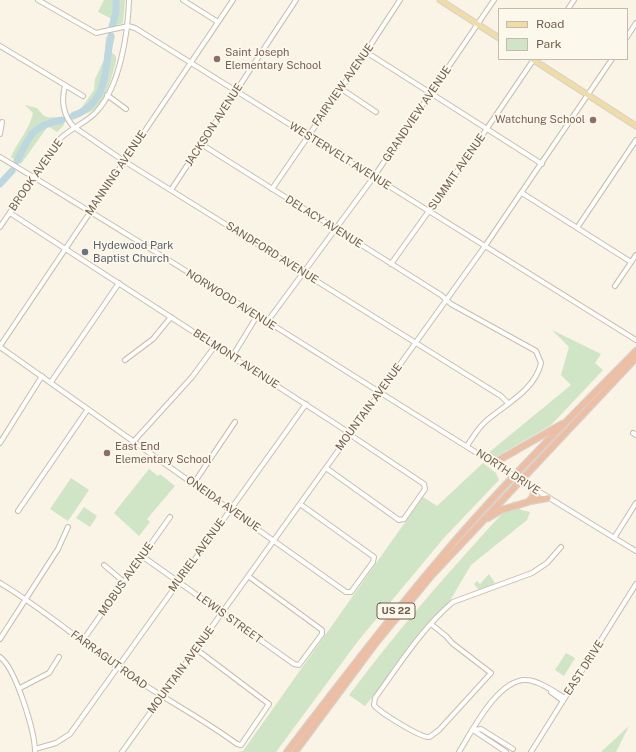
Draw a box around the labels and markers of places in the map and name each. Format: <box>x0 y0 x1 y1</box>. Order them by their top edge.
place label: Saint Joseph Elementary School <box>225 46 322 72</box>
marker: Saint Joseph Elementary School <box>212 54 222 64</box>
place label: Watchung School <box>495 113 585 127</box>
marker: Watchung School <box>588 115 598 125</box>
place label: Hydewood Park Baptist Church <box>93 239 174 265</box>
marker: Hydewood Park Baptist Church <box>80 247 90 257</box>
place label: East End Elementary School <box>115 440 212 466</box>
marker: East End Elementary School <box>102 448 112 458</box>

